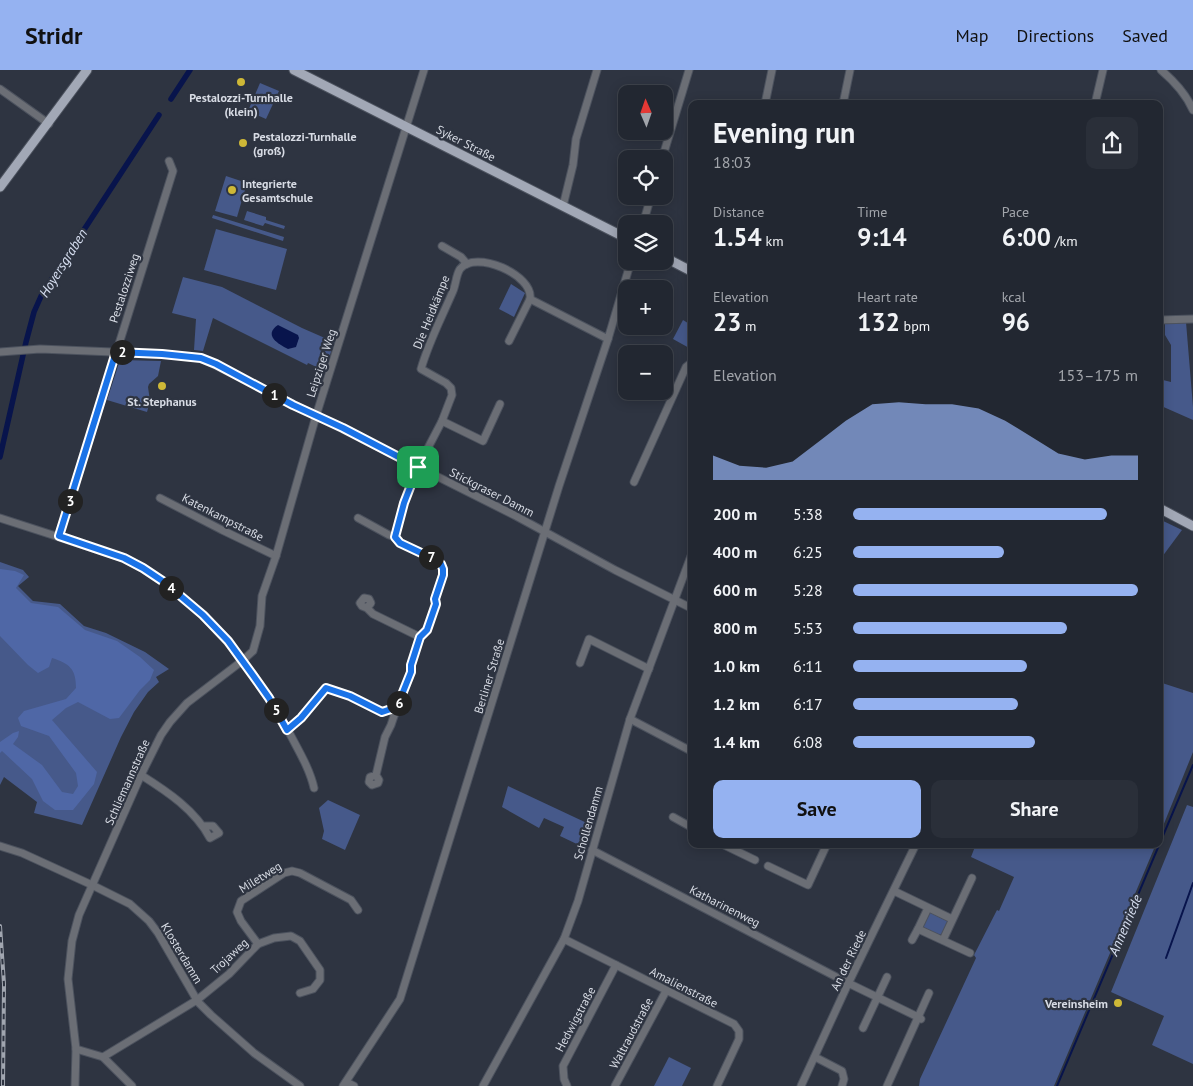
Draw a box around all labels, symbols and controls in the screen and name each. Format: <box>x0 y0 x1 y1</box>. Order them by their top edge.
text: Stridr <box>25 20 82 51</box>
text: Map <box>956 24 988 47</box>
text: Directions <box>1016 24 1094 47</box>
text: Saved <box>1122 24 1168 47</box>
marker: Pestalozzi-Turnhalle (klein) <box>235 76 247 88</box>
north arrow <box>618 85 672 140</box>
map controls <box>618 85 673 400</box>
place label: Pestalozzi-Turnhalle (klein) <box>189 90 293 119</box>
text: Evening run <box>713 114 855 151</box>
button: share <box>1086 117 1138 169</box>
street label: Syker Straße <box>434 122 498 164</box>
place label: Pestalozzi-Turnhalle (groß) <box>253 129 357 158</box>
marker: Pestalozzi-Turnhalle (groß) <box>237 137 249 149</box>
button: locate <box>618 150 673 205</box>
text: 18:03 <box>713 152 751 172</box>
place label: Integrierte Gesamtschule <box>242 176 313 205</box>
marker: Integrierte Gesamtschule <box>226 184 238 196</box>
text: Distance <box>713 203 764 221</box>
text: Time <box>857 203 887 221</box>
text: Pace <box>1002 203 1029 221</box>
button: layers <box>618 215 673 270</box>
text: 1.54 <box>713 221 762 253</box>
text: 9:14 <box>857 221 907 253</box>
text: 6:00 <box>1002 221 1051 253</box>
water label: Hoyersgraben <box>35 225 91 301</box>
text: km <box>762 232 784 250</box>
text: /km <box>1051 232 1078 250</box>
street label: Pestalozziweg <box>106 251 142 325</box>
street label: Die Heidkämpe <box>409 273 453 351</box>
button: + <box>618 280 673 335</box>
text: Elevation <box>713 288 769 306</box>
text: Heart rate <box>857 288 918 306</box>
text: kcal <box>1002 288 1026 306</box>
text: 23 <box>713 306 741 338</box>
text: 132 <box>857 306 900 338</box>
text: 96 <box>1002 306 1030 338</box>
text: m <box>741 317 756 335</box>
text: bpm <box>900 317 930 335</box>
street label: Leipziger Weg <box>303 327 339 399</box>
pin: 2 <box>110 340 134 364</box>
text: 2 <box>119 343 126 361</box>
button: − <box>618 345 673 400</box>
text: Elevation <box>713 365 777 385</box>
text: 153–175 m <box>1058 365 1138 385</box>
marker: St. Stephanus <box>156 380 168 392</box>
pin: 1 <box>262 382 286 408</box>
text: 1 <box>271 386 278 404</box>
place label: St. Stephanus <box>127 394 197 409</box>
pin <box>397 446 439 488</box>
icon: arrive <box>404 453 432 481</box>
street label: Stickgraser Damm <box>447 464 537 520</box>
pin: 3 <box>58 488 82 514</box>
street label: Katenkampstraße <box>180 490 266 544</box>
text: 3 <box>67 492 74 510</box>
text: 200 m <box>713 504 757 524</box>
text: 5:38 <box>793 504 823 524</box>
text: 400 m <box>713 542 757 562</box>
text: 6:25 <box>793 542 823 562</box>
pin: 7 <box>418 544 444 570</box>
text: 7 <box>428 548 435 566</box>
pin: 4 <box>158 576 184 600</box>
text: 4 <box>168 579 175 597</box>
text: 600 m <box>713 580 757 600</box>
text: 5:28 <box>793 580 823 600</box>
text: 800 m <box>713 618 757 638</box>
text: 5:53 <box>793 618 823 638</box>
street label: Berliner Straße <box>470 637 508 715</box>
text: 1.0 km <box>713 656 760 676</box>
text: 6:11 <box>793 656 823 676</box>
pin: 6 <box>386 690 412 716</box>
text: 6 <box>396 694 403 712</box>
text: 1.2 km <box>713 694 760 714</box>
text: 6:17 <box>793 694 823 714</box>
pin: 5 <box>264 698 288 722</box>
text: 5 <box>273 701 280 719</box>
text: 1.4 km <box>713 732 760 752</box>
text: 6:08 <box>793 732 823 752</box>
street label: Schliemannstraße <box>101 737 153 827</box>
button: Save <box>713 780 921 838</box>
button: Share <box>931 780 1138 838</box>
street label: Schollendamm <box>570 784 606 862</box>
street label: Miletweg <box>236 858 284 896</box>
street label: Katharinenweg <box>687 882 763 930</box>
water label: Annenriede <box>1104 891 1146 959</box>
street label: Klosterdamm <box>158 920 206 986</box>
street label: An der Riede <box>827 927 869 993</box>
street label: Trojaweg <box>207 935 251 977</box>
street label: Amalienstraße <box>647 963 721 1011</box>
street label: Hedwigstraße <box>552 984 598 1054</box>
street label: Waltraudstraße <box>606 995 656 1071</box>
place label: Vereinsheim <box>1044 996 1108 1011</box>
marker: Vereinsheim <box>1112 997 1124 1009</box>

